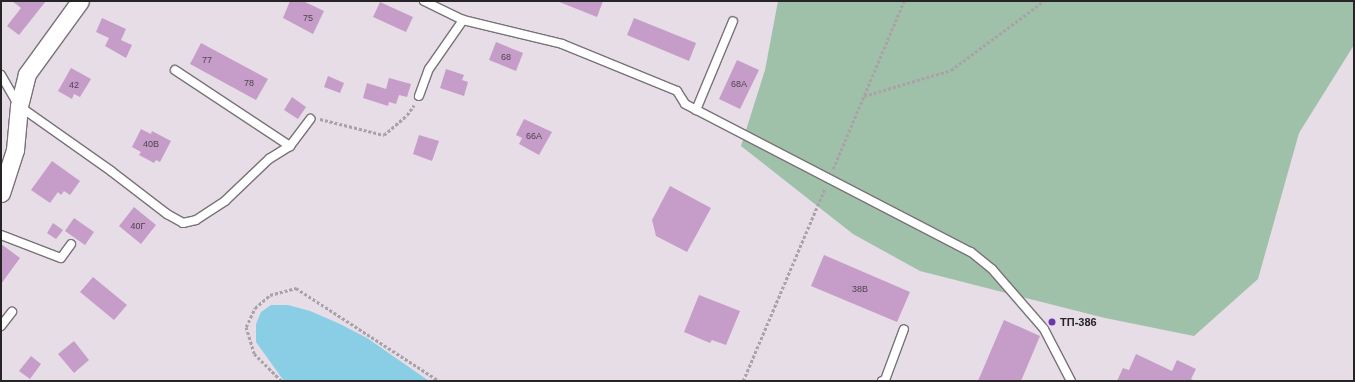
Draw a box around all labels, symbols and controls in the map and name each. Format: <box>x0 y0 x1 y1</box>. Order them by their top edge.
house number: 75 <box>303 13 313 23</box>
house number: 68 <box>501 52 511 62</box>
house number: 77 <box>202 55 212 65</box>
house number: 78 <box>244 78 254 88</box>
house number: 68А <box>731 79 747 89</box>
house number: 42 <box>69 80 79 90</box>
house number: 66А <box>526 131 542 141</box>
house number: 40В <box>143 139 159 149</box>
house number: 40Г <box>131 221 145 231</box>
house number: 38В <box>852 284 868 294</box>
place label: ТП-386 <box>1060 315 1097 329</box>
marker: ТП-386 <box>1047 317 1057 327</box>

